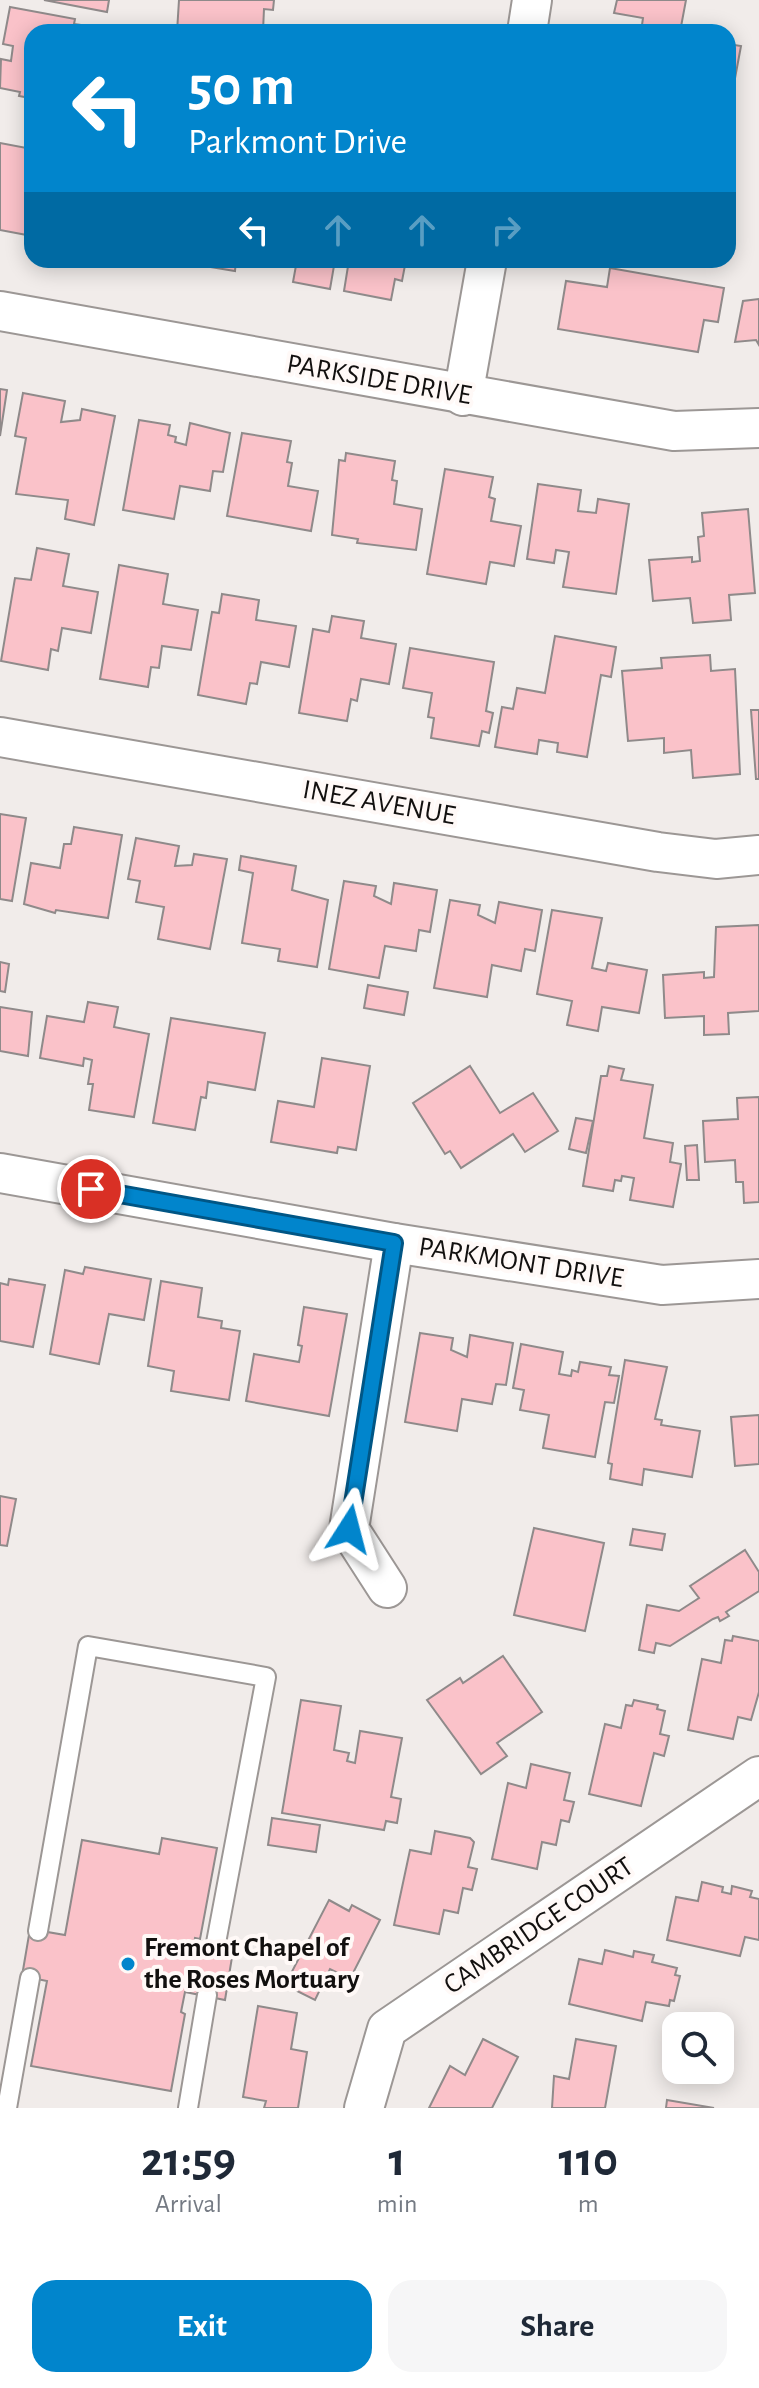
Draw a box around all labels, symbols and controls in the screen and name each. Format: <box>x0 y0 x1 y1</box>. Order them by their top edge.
icon: left <box>56 56 160 160</box>
text: 50 m <box>188 59 295 115</box>
text: Parkmont Drive <box>188 124 407 160</box>
icon: left <box>232 208 276 252</box>
icon: ahead <box>316 208 360 252</box>
icon: ahead <box>400 208 444 252</box>
icon: right <box>484 208 528 252</box>
street label: PARKSIDE DRIVE <box>284 350 474 410</box>
street label: INEZ AVENUE <box>300 776 458 830</box>
pin <box>57 1155 125 1223</box>
icon: arrive <box>69 1167 113 1211</box>
street label: PARKMONT DRIVE <box>417 1233 625 1293</box>
position arrow <box>307 1487 391 1571</box>
street label: CAMBRIDGE COURT <box>439 1852 639 2000</box>
place label: Fremont Chapel of the Roses Mortuary <box>144 1934 360 1994</box>
marker: Fremont Chapel of the Roses Mortuary <box>119 1955 137 1973</box>
map controls <box>662 2012 734 2084</box>
button: search <box>662 2012 734 2084</box>
text: 21:59 <box>141 2137 236 2185</box>
text: 1 <box>388 2137 406 2185</box>
text: 110 <box>558 2137 618 2185</box>
text: Arrival <box>155 2191 222 2217</box>
text: min <box>377 2191 417 2217</box>
text: m <box>578 2191 599 2217</box>
button: Exit <box>32 2280 372 2372</box>
button: Share <box>388 2280 727 2372</box>

